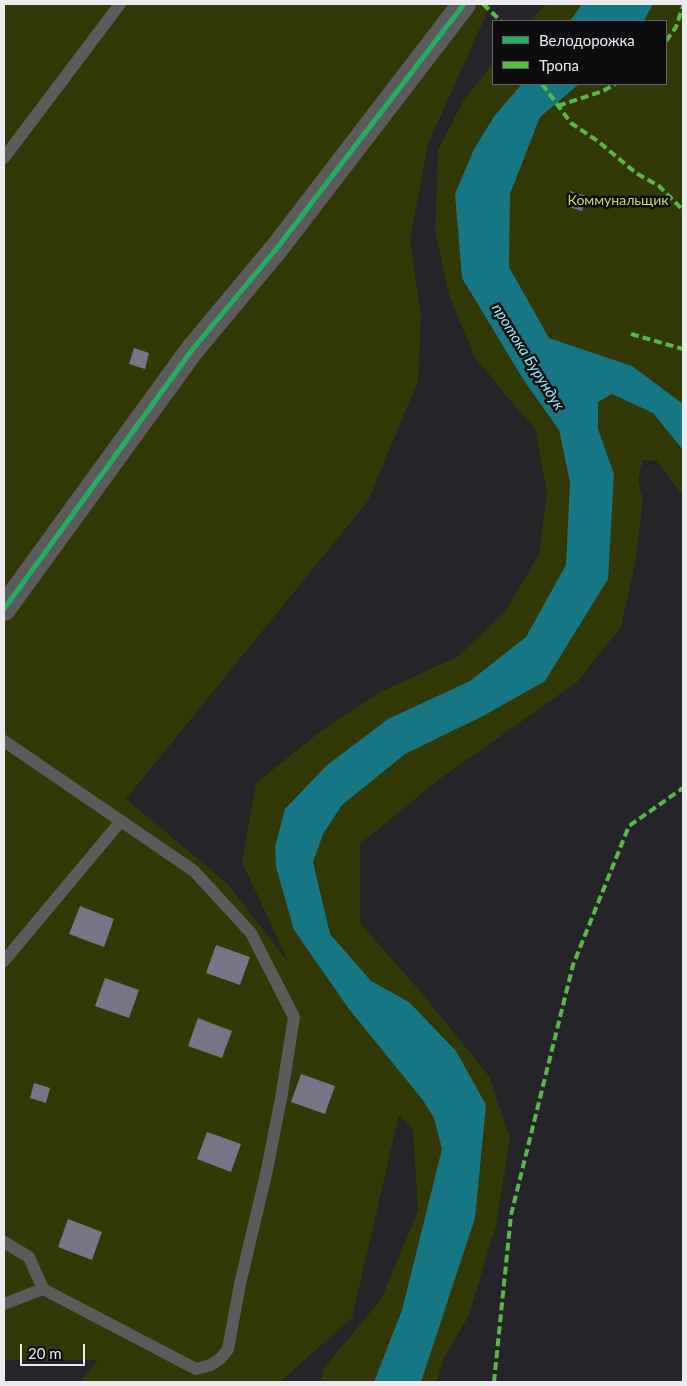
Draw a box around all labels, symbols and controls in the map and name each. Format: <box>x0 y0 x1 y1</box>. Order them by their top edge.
legend <box>492 20 667 85</box>
text: Велодорожка <box>539 31 635 49</box>
text: Тропа <box>539 56 579 74</box>
park label: Коммунальщик <box>568 192 668 208</box>
water label: протока Бурундук <box>488 300 568 414</box>
scale bar <box>22 1334 88 1366</box>
text: 20 m <box>28 1344 62 1362</box>

